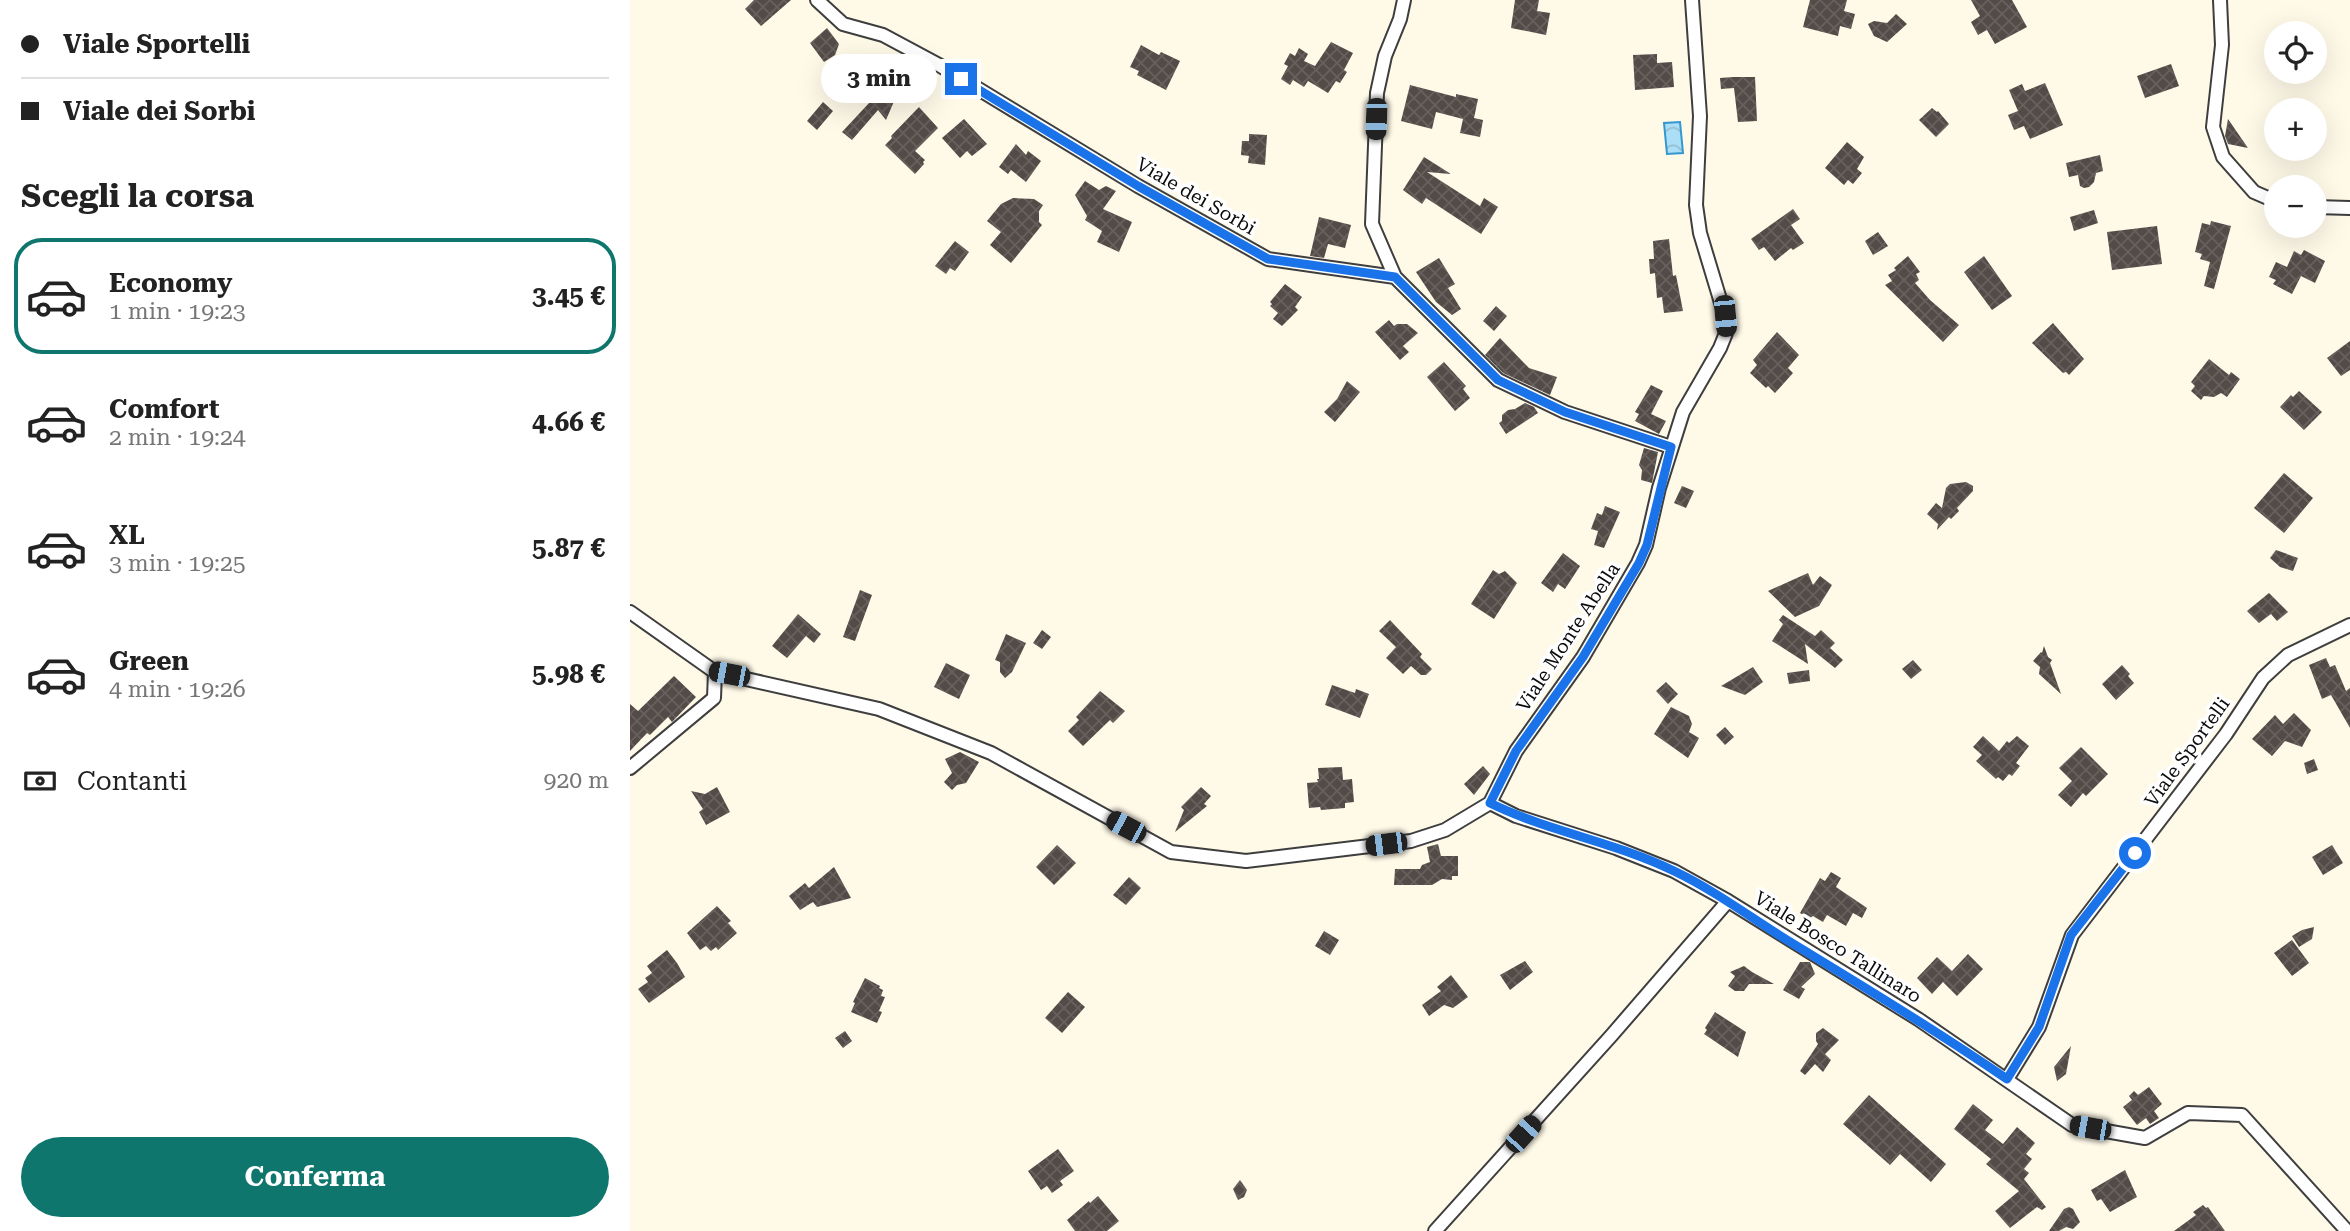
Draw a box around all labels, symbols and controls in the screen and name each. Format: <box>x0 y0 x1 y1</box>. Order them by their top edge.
map controls <box>2264 21 2327 238</box>
button: locate <box>2264 21 2327 84</box>
text: Viale Sportelli <box>63 29 250 59</box>
callout: 3 min <box>821 55 936 104</box>
route end <box>945 63 977 95</box>
text: 3 min <box>847 65 911 92</box>
text: Viale dei Sorbi <box>63 96 255 126</box>
car <box>1365 98 1388 140</box>
button: + <box>2264 98 2327 161</box>
street label: Viale dei Sorbi <box>1132 153 1260 239</box>
button: − <box>2264 175 2327 238</box>
text: Scegli la corsa <box>21 177 254 215</box>
icon: car <box>25 265 88 328</box>
text: Economy <box>109 268 232 298</box>
text: 3.45 € <box>532 281 605 311</box>
car <box>1713 294 1738 338</box>
text: 1 min · 19:23 <box>109 298 246 325</box>
icon: car <box>25 391 88 454</box>
text: Comfort <box>109 394 219 424</box>
text: 4.66 € <box>532 407 605 437</box>
text: 2 min · 19:24 <box>109 424 246 451</box>
icon: car <box>25 517 88 580</box>
text: XL <box>109 520 145 550</box>
text: 5.87 € <box>532 533 605 563</box>
text: 3 min · 19:25 <box>109 550 246 577</box>
street label: Viale Monte Abella <box>1511 558 1625 716</box>
icon: car <box>25 643 88 706</box>
text: Green <box>109 646 189 676</box>
text: 5.98 € <box>532 659 605 689</box>
car <box>707 660 752 688</box>
text: 4 min · 19:26 <box>109 676 246 703</box>
street label: Viale Sportelli <box>2140 693 2234 811</box>
icon: cash <box>21 762 59 800</box>
text: Contanti <box>77 766 187 796</box>
text: 920 m <box>544 767 609 794</box>
car <box>1103 808 1150 846</box>
car <box>1364 831 1409 857</box>
route start <box>2119 837 2151 869</box>
street label: Viale Bosco Tallinaro <box>1750 886 1926 1008</box>
car <box>1502 1111 1545 1157</box>
car <box>2068 1114 2113 1142</box>
button: Conferma <box>21 1137 609 1217</box>

